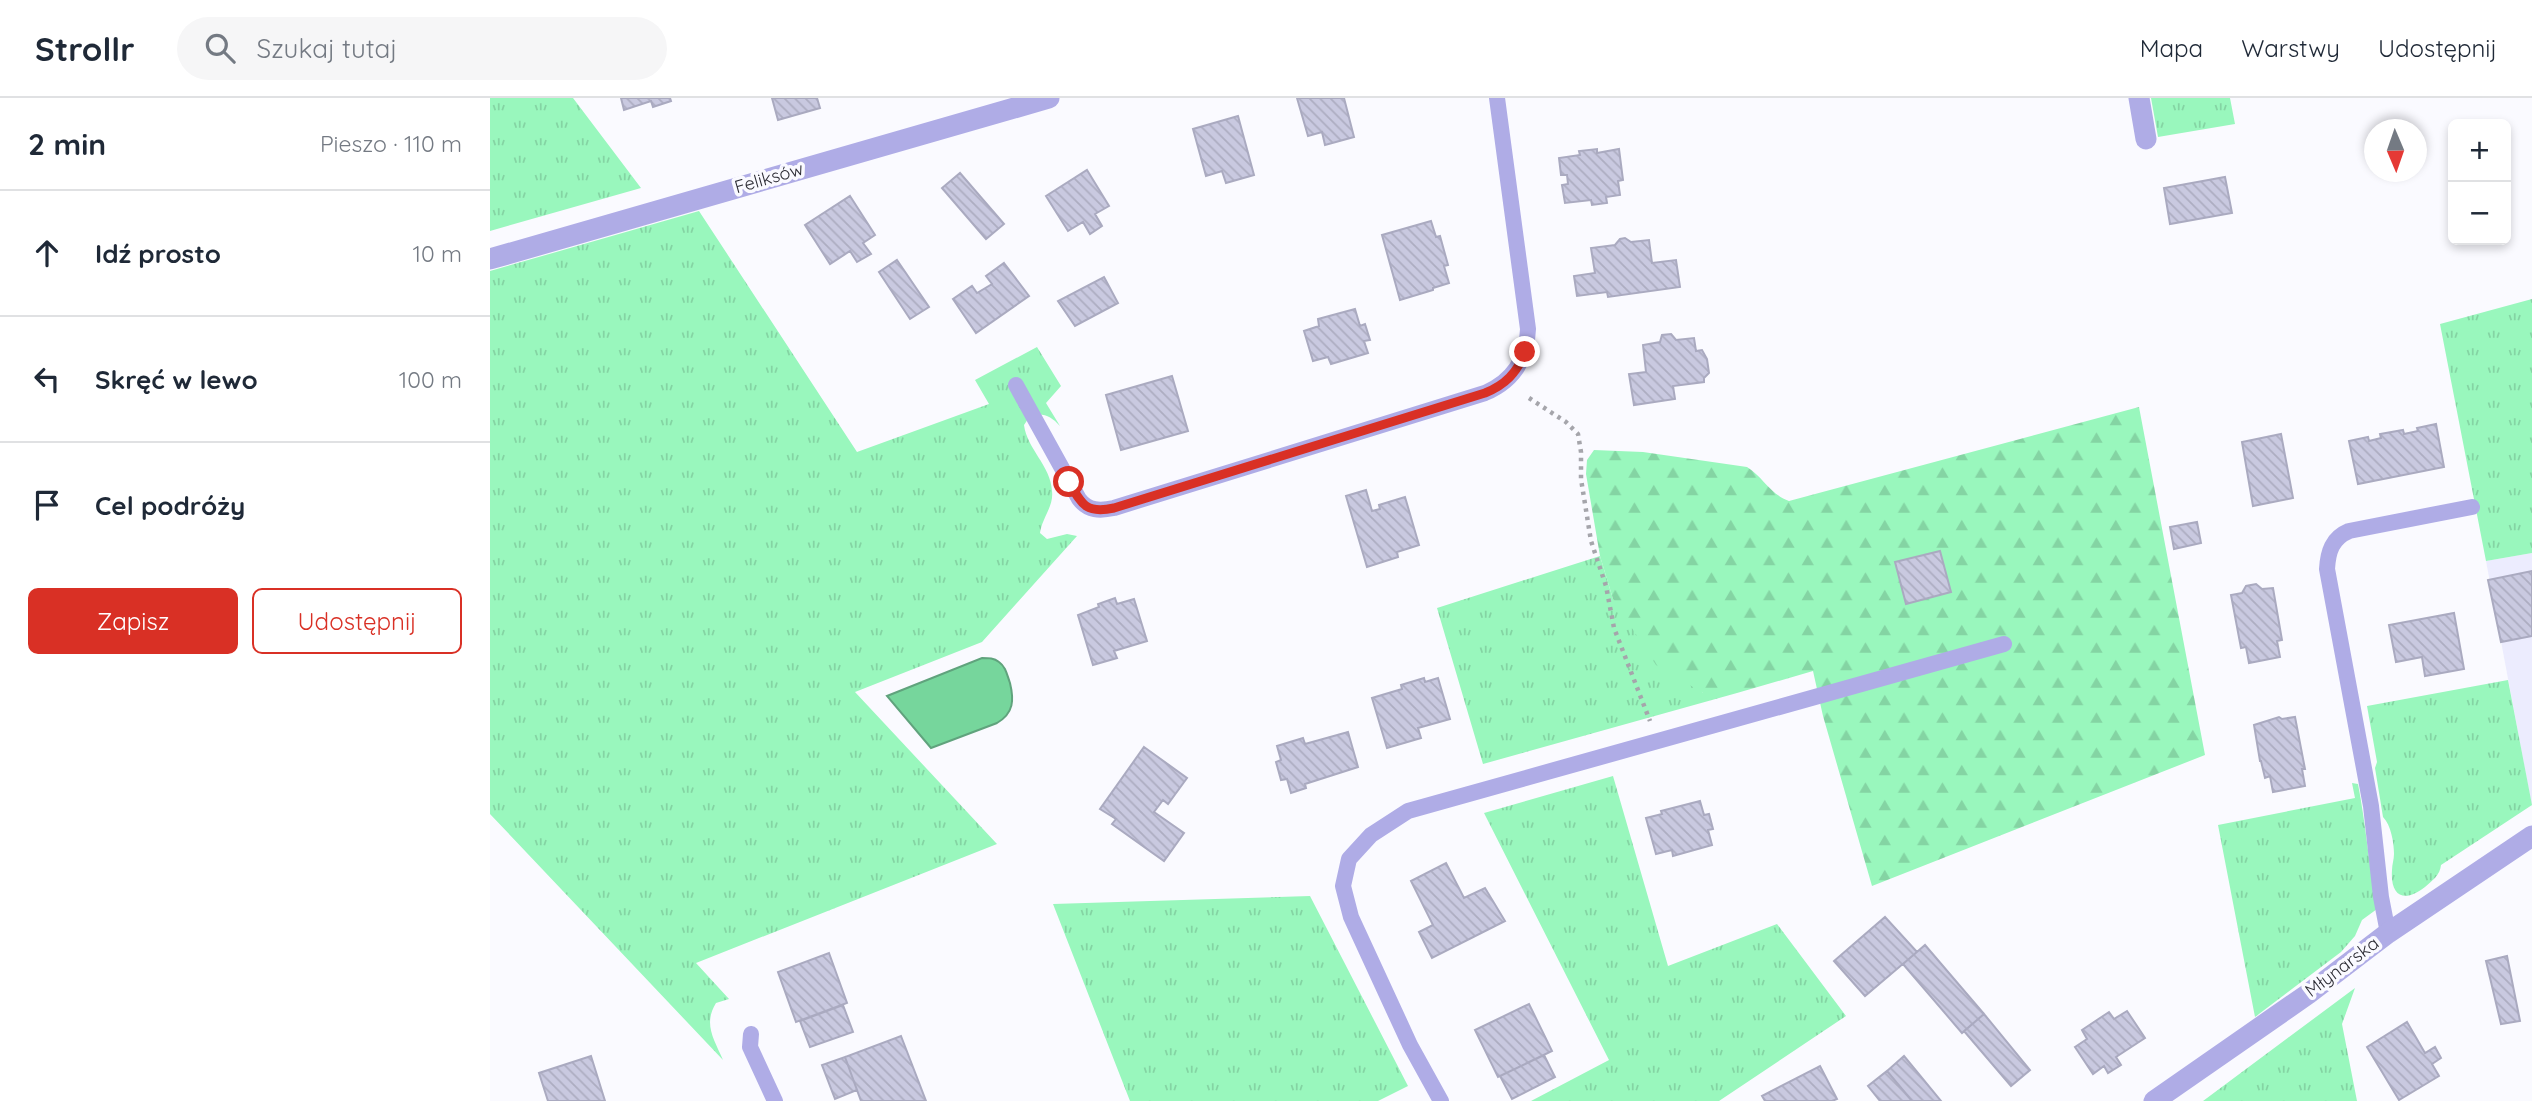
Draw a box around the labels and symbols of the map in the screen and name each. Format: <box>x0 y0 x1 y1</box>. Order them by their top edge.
north arrow <box>2364 119 2427 182</box>
street label: Feliksów <box>732 157 806 198</box>
route end <box>1509 336 1540 367</box>
route start <box>1053 466 1084 497</box>
street label: Młynarska <box>2300 931 2383 1002</box>

